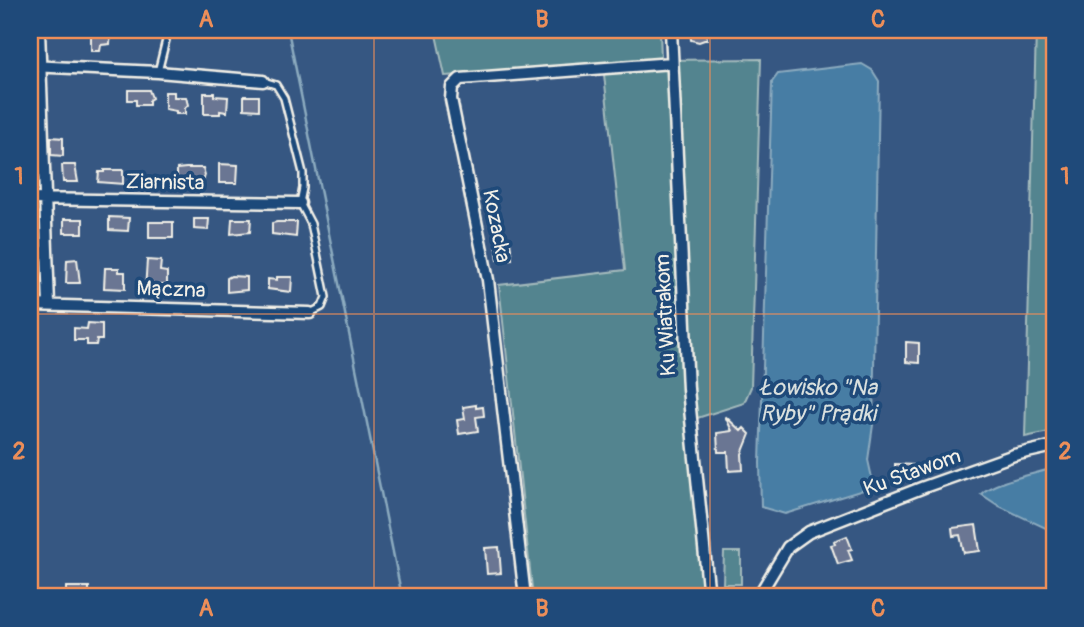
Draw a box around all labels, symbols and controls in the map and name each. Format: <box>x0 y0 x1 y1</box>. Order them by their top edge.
text: A <box>199 5 214 34</box>
text: B <box>535 5 549 34</box>
text: C <box>871 5 885 34</box>
text: 1 <box>15 162 24 191</box>
text: 1 <box>1061 162 1070 191</box>
street label: Ziarnista <box>125 168 205 197</box>
street label: Kozacka <box>476 187 517 265</box>
street label: Ku Wiatrakom <box>649 253 682 377</box>
street label: Mączna <box>136 275 206 304</box>
water label: Łowisko "Na Ryby" Prądki <box>759 373 880 428</box>
text: 2 <box>13 437 26 466</box>
text: 2 <box>1059 437 1072 466</box>
street label: Ku Stawom <box>860 442 965 503</box>
text: A <box>199 594 214 623</box>
text: B <box>535 594 549 623</box>
text: C <box>871 594 885 623</box>

